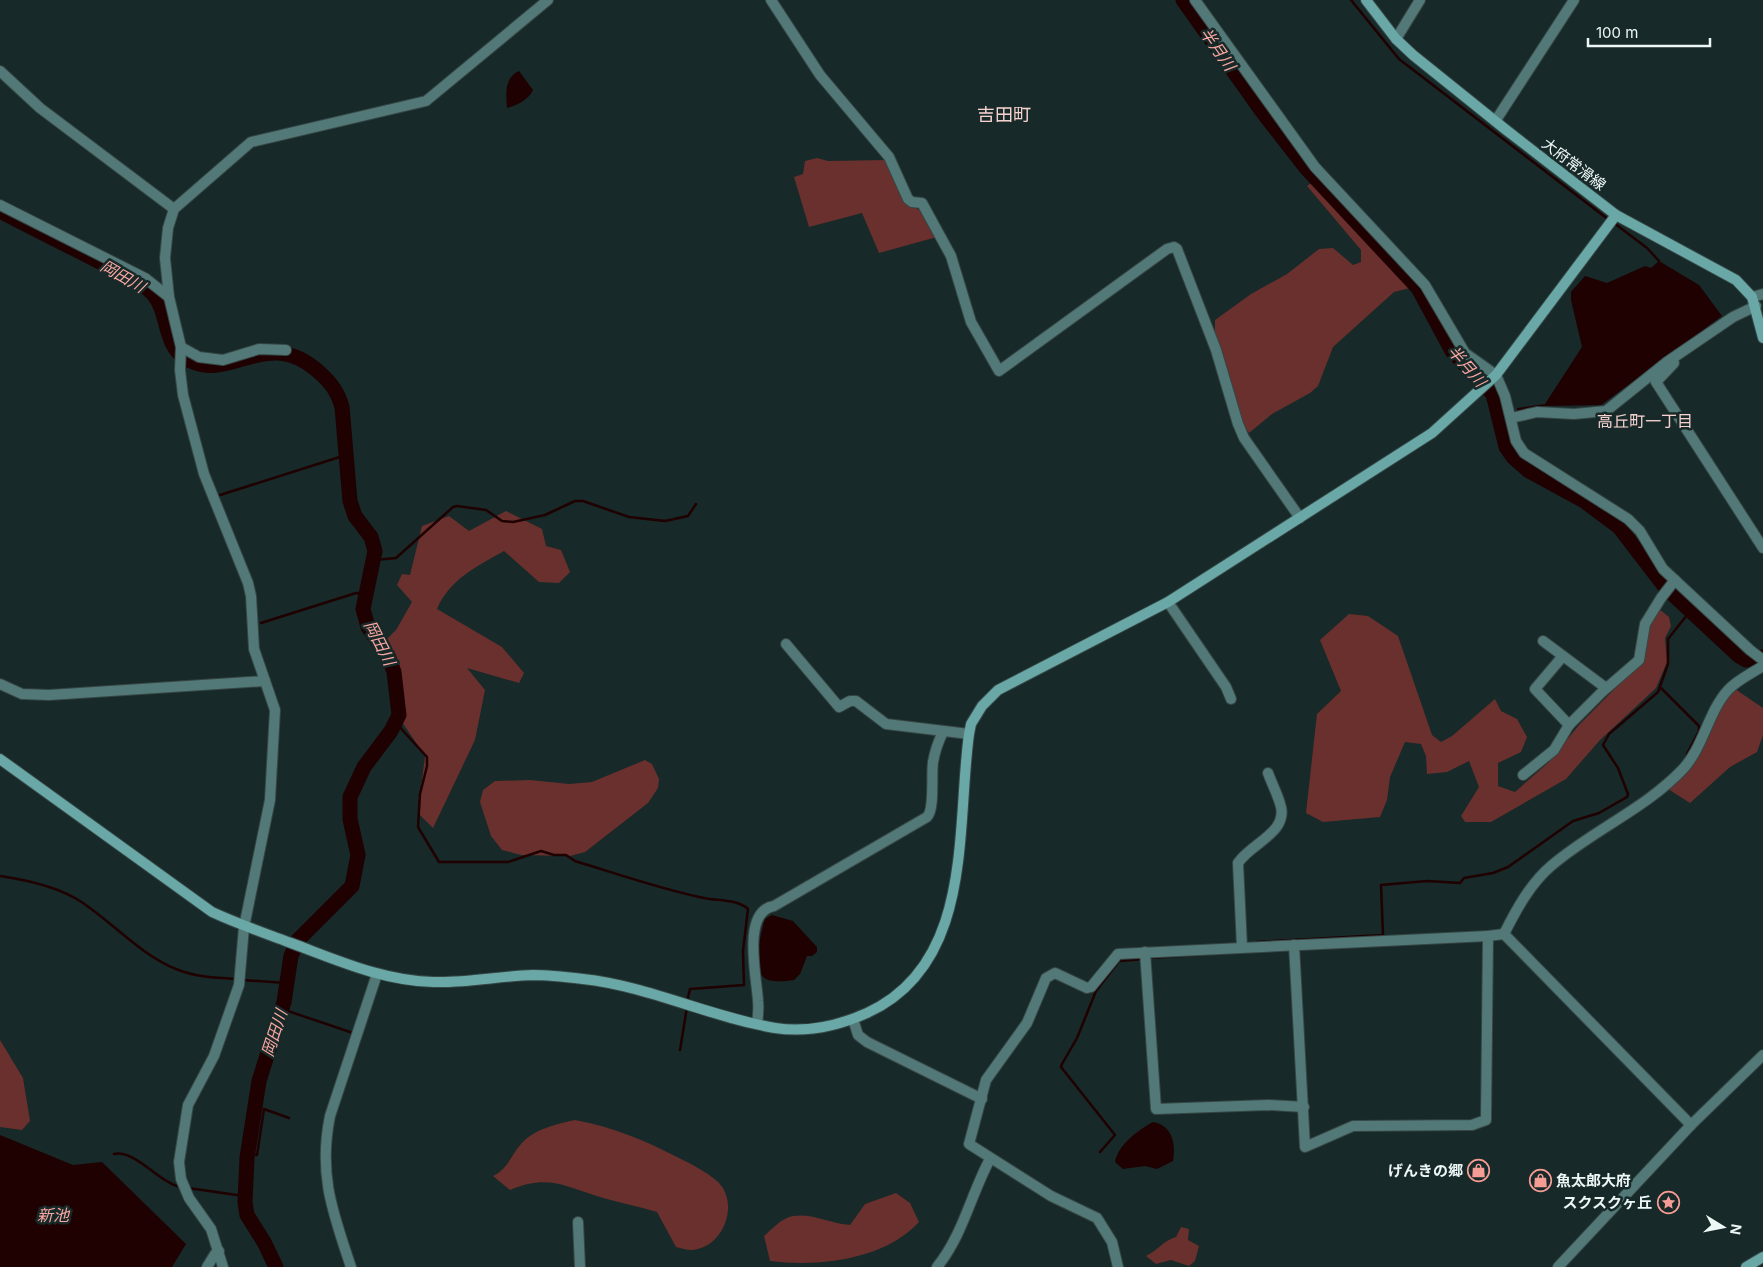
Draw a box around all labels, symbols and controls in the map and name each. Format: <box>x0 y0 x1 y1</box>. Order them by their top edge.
scale bar <box>1588 15 1710 47</box>
text: 100 m <box>1596 23 1638 42</box>
water label: 半月川 <box>1196 24 1241 76</box>
district label: 吉田町 <box>977 104 1031 125</box>
street label: 大府常滑線 <box>1538 134 1610 194</box>
water label: 岡田川 <box>97 255 151 298</box>
water label: 半月川 <box>1444 341 1492 392</box>
district label: 高丘町一丁目 <box>1597 411 1693 431</box>
water label: 岡田川 <box>360 617 401 671</box>
water label: 岡田川 <box>257 1005 292 1059</box>
shop icon: げんきの郷 <box>1467 1158 1491 1182</box>
place label: げんきの郷 <box>1388 1161 1463 1180</box>
shop icon: 魚太郎大府 <box>1528 1168 1552 1192</box>
place label: 魚太郎大府 <box>1556 1171 1631 1190</box>
place icon: スクスクヶ丘 <box>1656 1190 1680 1214</box>
place label: スクスクヶ丘 <box>1562 1193 1652 1212</box>
north arrow <box>1698 1202 1748 1252</box>
water label: 新池 <box>37 1205 71 1225</box>
text: N <box>1727 1223 1746 1236</box>

